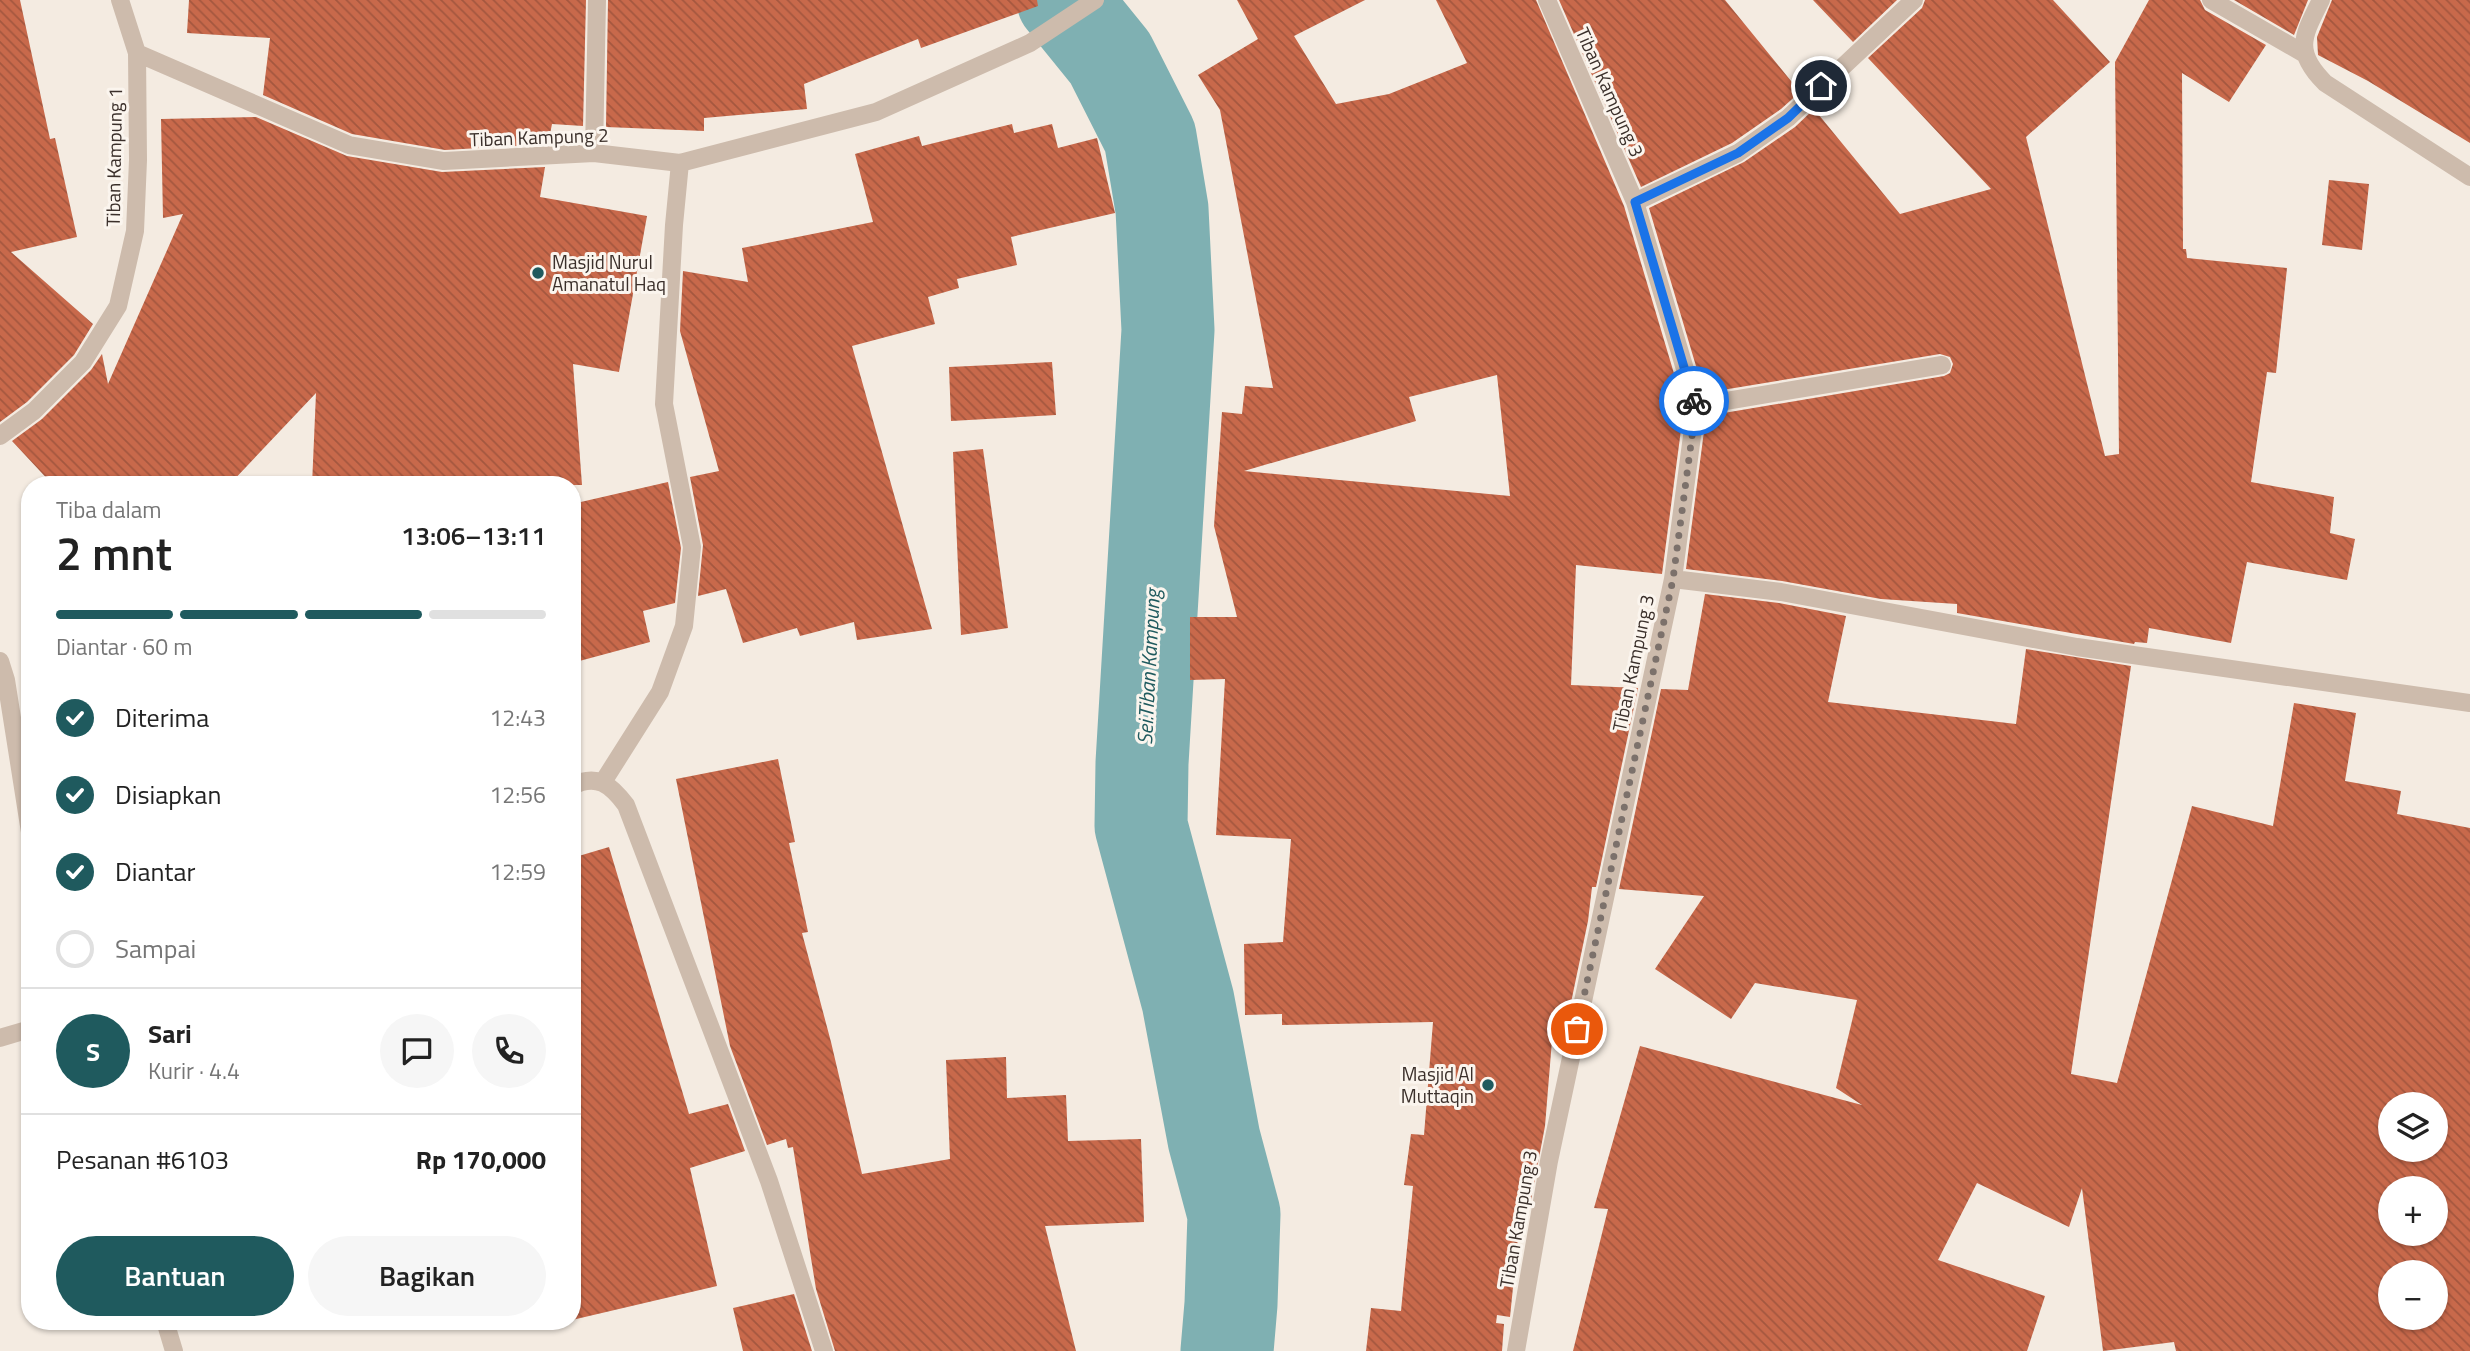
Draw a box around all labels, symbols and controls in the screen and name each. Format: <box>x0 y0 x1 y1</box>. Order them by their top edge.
street label: Tiban Kampung 3 <box>1569 22 1652 161</box>
pin <box>1791 56 1851 116</box>
icon: home <box>1802 67 1840 105</box>
street label: Tiban Kampung 1 <box>98 87 129 227</box>
street label: Tiban Kampung 2 <box>469 120 609 153</box>
place label: Masjid Nurul Amanatul Haq <box>552 247 666 298</box>
marker: Masjid Nurul Amanatul Haq <box>530 265 546 281</box>
courier <box>1659 366 1729 436</box>
icon: bike <box>1675 382 1713 420</box>
text: Tiba dalam <box>56 492 162 527</box>
text: 13:06–13:11 <box>401 516 546 555</box>
text: 2 mnt <box>56 518 172 588</box>
water label: Sei.Tiban Kampung <box>1128 586 1168 746</box>
street label: Tiban Kampung 3 <box>1604 592 1661 734</box>
text: Diantar · 60 m <box>56 629 192 664</box>
text: Diterima <box>115 698 209 737</box>
icon: check <box>56 699 94 737</box>
text: 12:43 <box>489 700 546 735</box>
text: Disiapkan <box>115 775 221 814</box>
icon: check <box>56 776 94 814</box>
text: 12:56 <box>489 777 546 812</box>
text: Diantar <box>115 852 196 891</box>
icon: check <box>56 853 94 891</box>
text: 12:59 <box>489 854 546 889</box>
text: Sampai <box>115 929 196 968</box>
pin <box>1547 999 1607 1059</box>
icon: bag <box>1558 1010 1596 1048</box>
text: Sari <box>148 1014 192 1053</box>
button: chat <box>380 1014 454 1088</box>
button: phone <box>472 1014 546 1088</box>
text: S <box>86 1032 100 1071</box>
text: Kurir · 4.4 <box>148 1053 240 1088</box>
place label: Masjid Al Muttaqin <box>1401 1059 1474 1110</box>
marker: Masjid Al Muttaqin <box>1480 1077 1496 1093</box>
map controls <box>2378 1092 2448 1330</box>
button: layers <box>2378 1092 2448 1162</box>
text: Pesanan #6103 <box>56 1140 229 1179</box>
text: Rp 170,000 <box>416 1140 546 1179</box>
street label: Tiban Kampung 3 <box>1491 1148 1544 1290</box>
button: + <box>2378 1176 2448 1246</box>
button: Bantuan <box>56 1236 294 1316</box>
button: Bagikan <box>308 1236 546 1316</box>
button: − <box>2378 1260 2448 1330</box>

